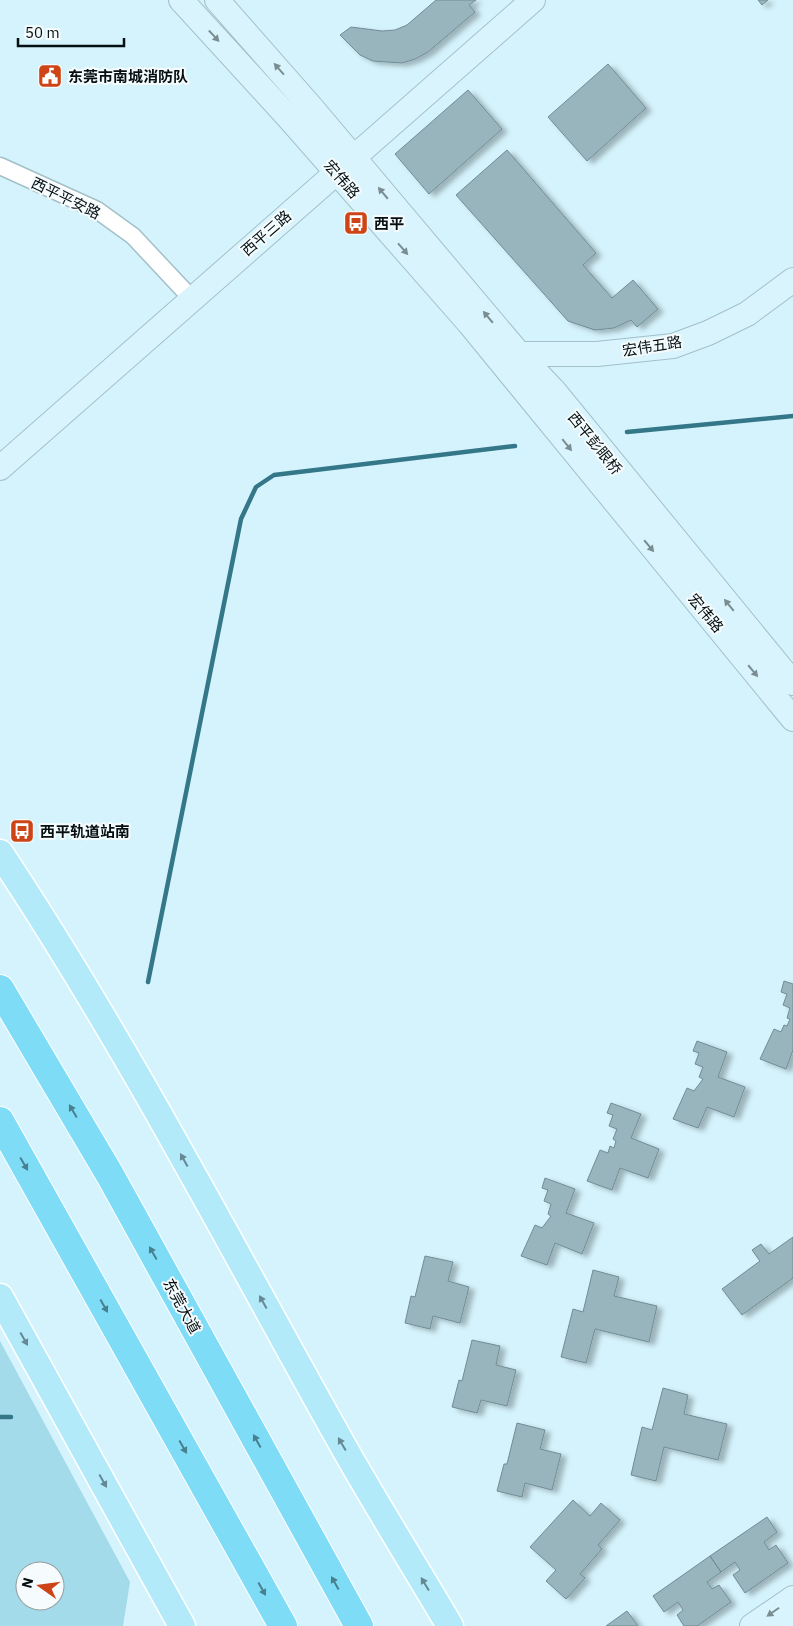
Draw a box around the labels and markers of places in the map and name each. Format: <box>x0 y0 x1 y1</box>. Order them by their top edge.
public building icon: 东莞市南城消防队 <box>37 63 63 89</box>
place label: 东莞市南城消防队 <box>68 67 188 86</box>
bus stop icon: 西平 <box>343 210 369 236</box>
place label: 西平 <box>374 214 404 233</box>
bus stop icon: 西平轨道站南 <box>9 818 35 844</box>
place label: 西平轨道站南 <box>40 822 130 841</box>

